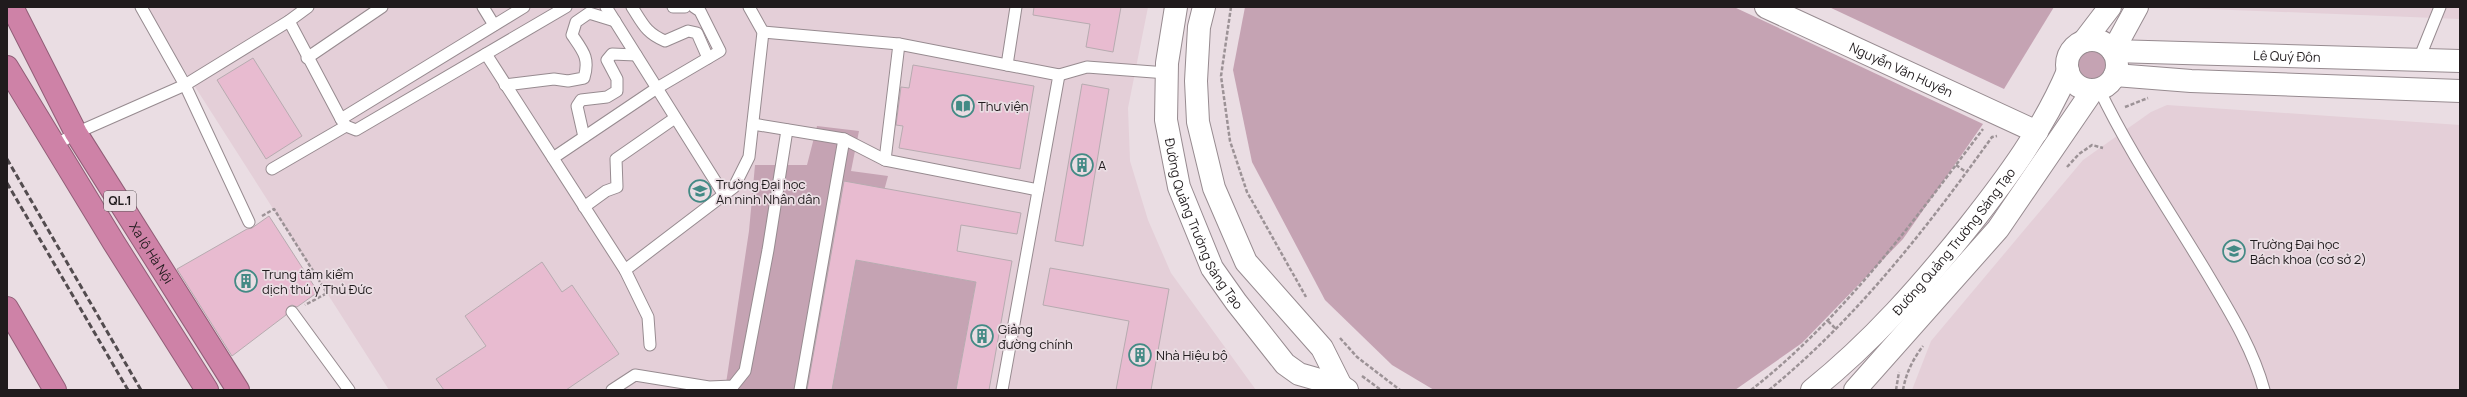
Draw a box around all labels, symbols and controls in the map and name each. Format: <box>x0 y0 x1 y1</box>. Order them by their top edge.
street label: Nguyễn Văn Huyên <box>1847 38 1956 101</box>
street label: Lê Quý Đôn <box>2253 46 2321 66</box>
library icon: Thư viện <box>950 93 976 119</box>
place label: Thư viện <box>978 97 1029 115</box>
street label: Đường Quảng Trường Sáng Tạo <box>1161 137 1247 313</box>
building icon: A <box>1069 152 1095 178</box>
place label: A <box>1098 156 1106 174</box>
street label: Đường Quảng Trường Sáng Tạo <box>1888 164 2019 319</box>
place label: Trường Đại học An ninh Nhân dân <box>716 175 820 208</box>
school or university icon: Trường Đại học An ninh Nhân dân <box>687 178 713 204</box>
road number: QL.1 <box>104 191 136 211</box>
street label: Xa lộ Hà Nội <box>125 219 178 287</box>
place label: Trường Đại học Bách khoa (cơ sở 2) <box>2250 235 2367 268</box>
school or university icon: Trường Đại học Bách khoa (cơ sở 2) <box>2221 238 2247 264</box>
place label: Trung tâm kiểm dịch thú y Thủ Đức <box>262 265 372 298</box>
building icon: Trung tâm kiểm dịch thú y Thủ Đức <box>233 268 259 294</box>
place label: Giảng đường chính <box>998 320 1073 353</box>
building icon: Giảng đường chính <box>969 323 995 349</box>
building icon: Nhà Hiệu bộ <box>1127 342 1153 368</box>
place label: Nhà Hiệu bộ <box>1156 346 1228 364</box>

